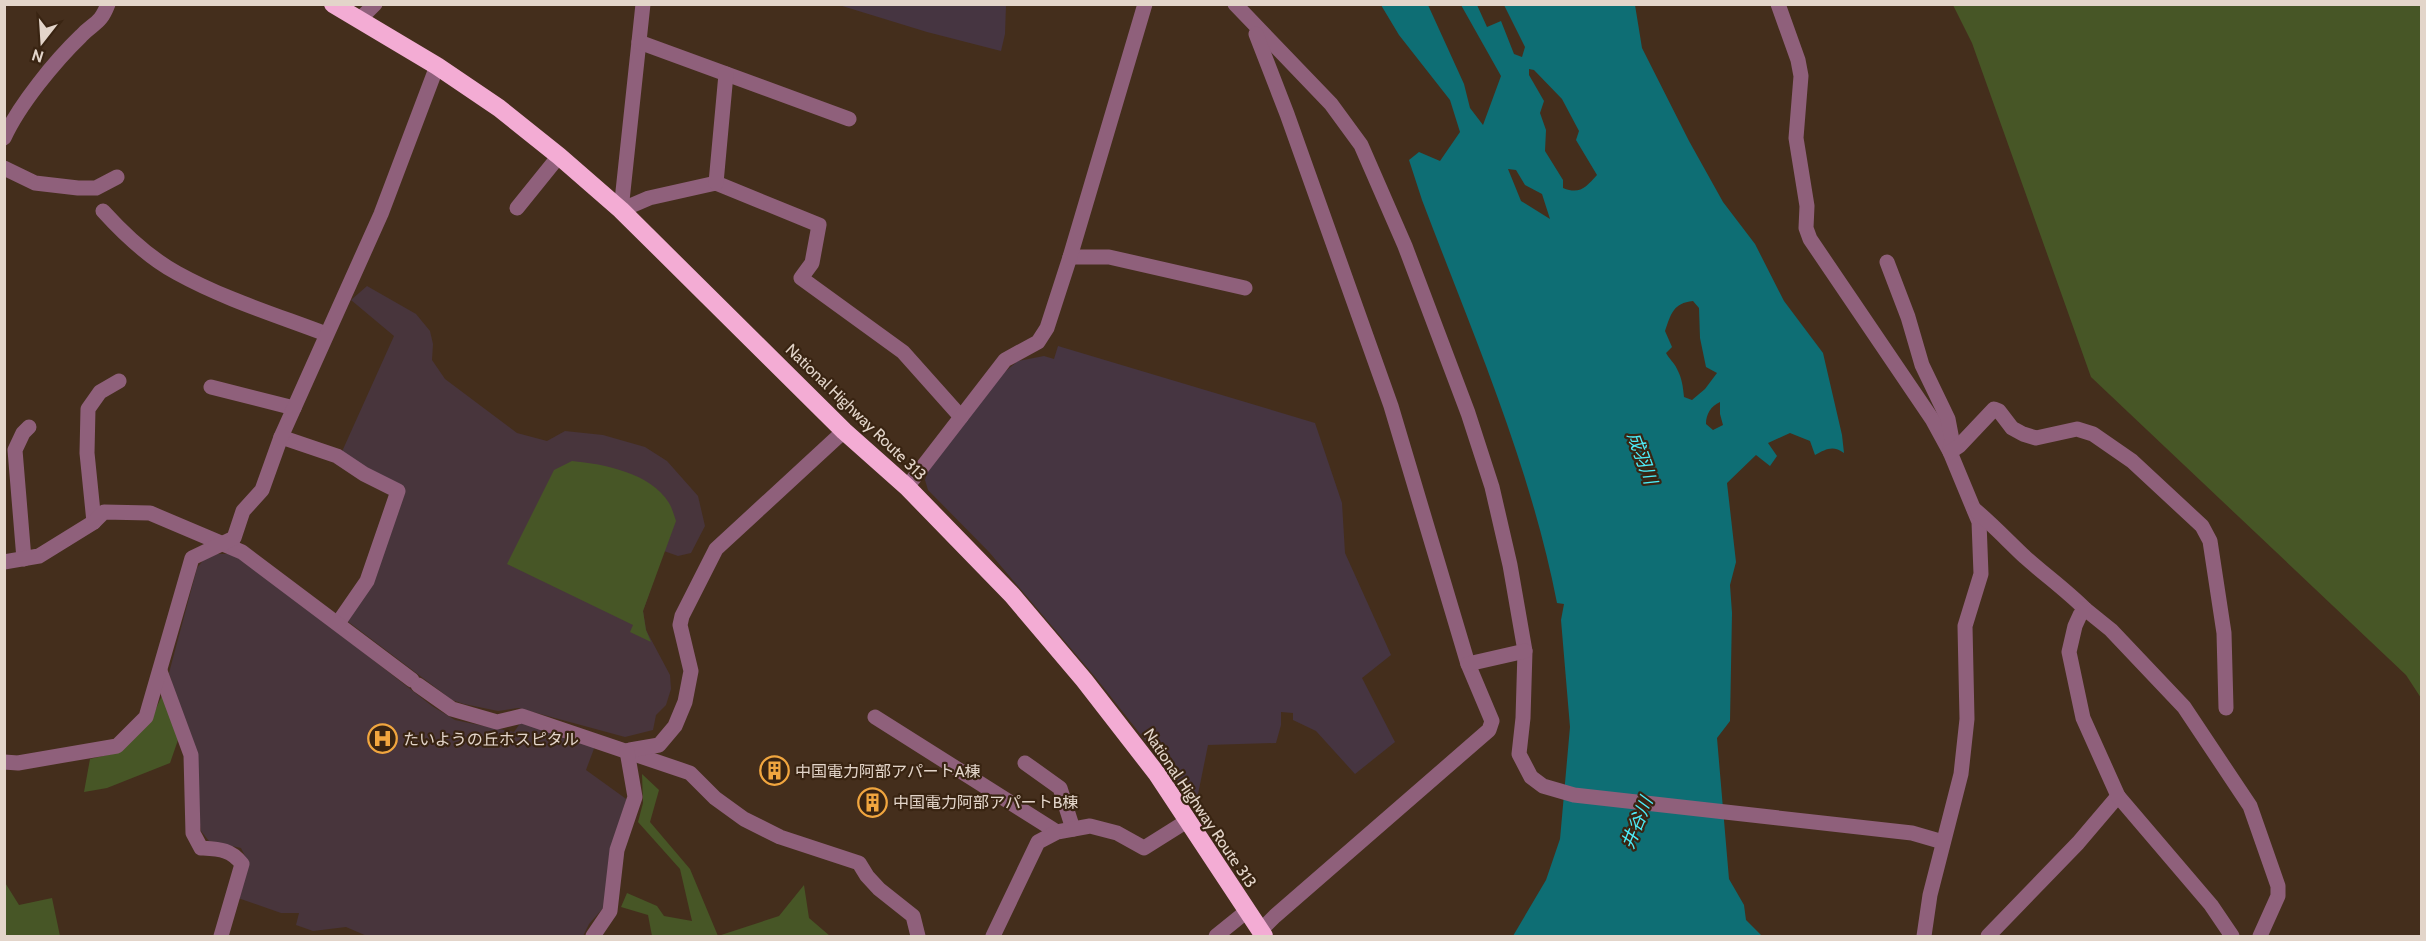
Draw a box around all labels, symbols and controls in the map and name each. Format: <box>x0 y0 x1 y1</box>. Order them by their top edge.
north arrow <box>12 12 72 72</box>
text: N <box>30 45 46 67</box>
street label: National Highway Route 313 <box>782 340 930 484</box>
water label: 成羽川 <box>1622 429 1662 489</box>
hospital icon: たいようの丘ホスピタル <box>366 723 398 755</box>
street label: National Highway Route 313 <box>1140 725 1260 891</box>
place label: たいようの丘ホスピタル <box>403 730 579 749</box>
building icon: 中国電力阿部アパートA棟 <box>758 755 790 787</box>
place label: 中国電力阿部アパートA棟 <box>795 762 981 781</box>
building icon: 中国電力阿部アパートB棟 <box>856 786 888 818</box>
water label: 井谷川 <box>1617 792 1658 852</box>
place label: 中国電力阿部アパートB棟 <box>893 793 1078 812</box>

